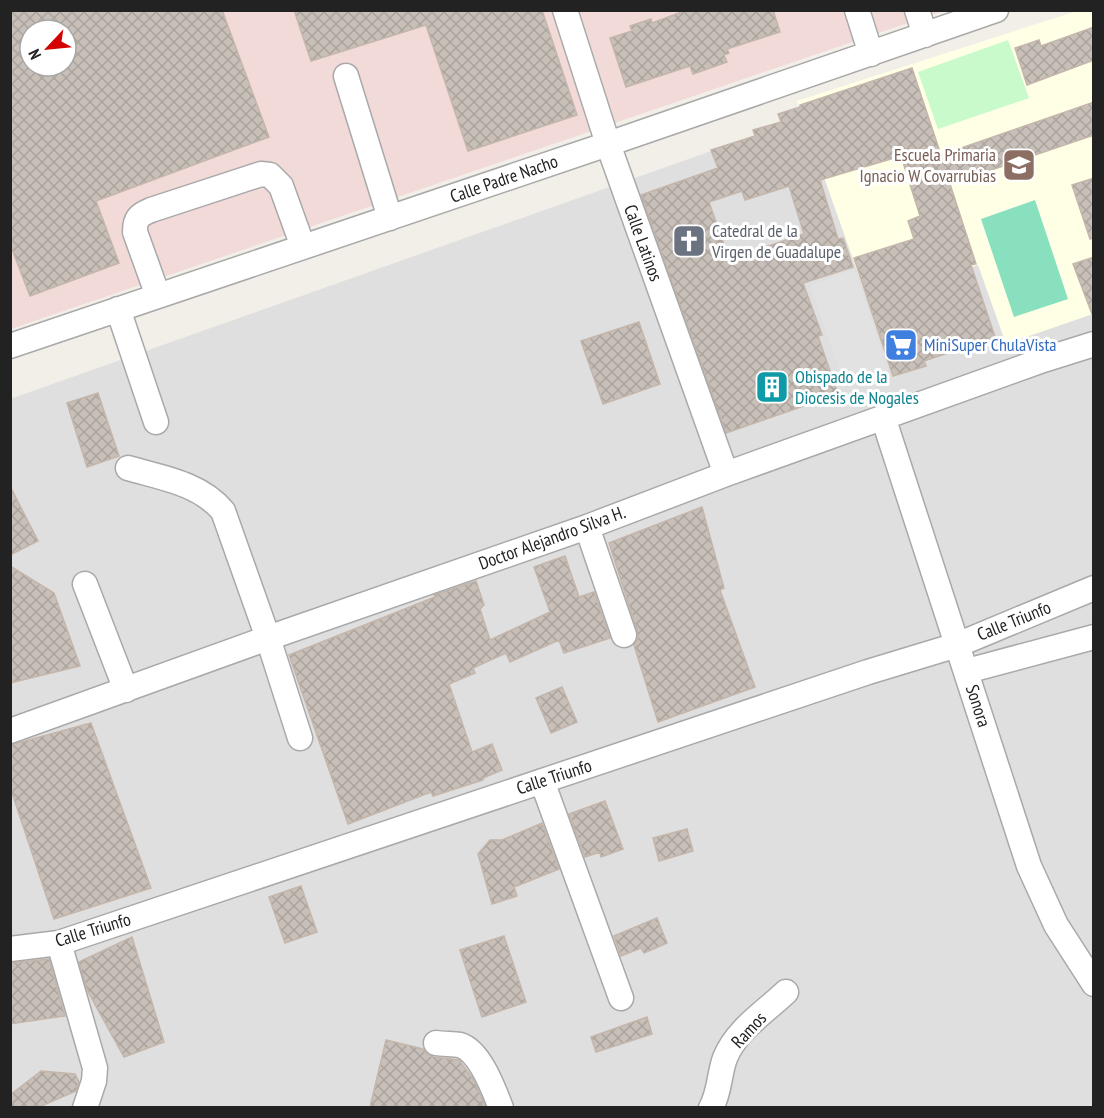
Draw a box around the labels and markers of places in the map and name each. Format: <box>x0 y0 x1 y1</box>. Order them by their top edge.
place label: Escuela Primaria Ignacio W Covarrubias <box>860 143 996 187</box>
school or university icon: Escuela Primaria Ignacio W Covarrubias <box>1001 147 1037 183</box>
place label: Catedral de la Virgen de Guadalupe <box>711 219 841 263</box>
church icon: Catedral de la Virgen de Guadalupe <box>671 223 707 259</box>
supermarket icon: MiniSuper ChulaVista <box>883 327 919 363</box>
place label: MiniSuper ChulaVista <box>924 333 1057 356</box>
place label: Obispado de la Diocesis de Nogales <box>795 365 919 409</box>
building icon: Obispado de la Diocesis de Nogales <box>754 369 790 405</box>

